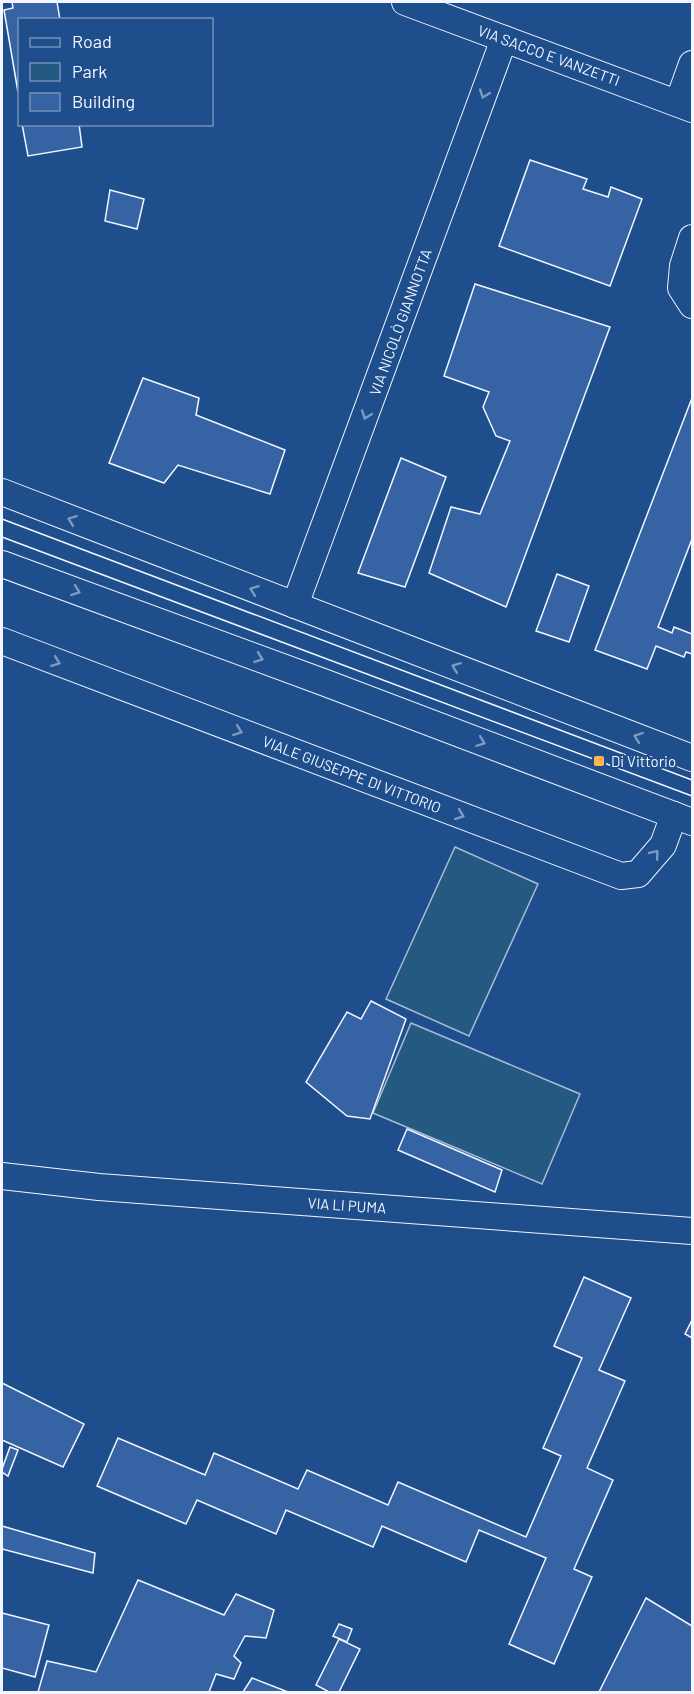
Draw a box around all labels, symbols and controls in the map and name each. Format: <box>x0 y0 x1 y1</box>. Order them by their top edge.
legend <box>18 18 213 126</box>
street label: VIA SACCO E VANZETTI <box>475 21 623 89</box>
text: Road <box>72 30 112 52</box>
text: Park <box>72 60 107 82</box>
one-way arrow <box>479 88 491 99</box>
text: Building <box>72 90 135 112</box>
street label: VIA NICOLÒ GIANNOTTA <box>365 246 435 398</box>
one-way arrow <box>360 409 373 420</box>
one-way arrow <box>67 514 78 527</box>
one-way arrow <box>70 584 81 597</box>
one-way arrow <box>249 584 260 597</box>
one-way arrow <box>254 651 264 664</box>
one-way arrow <box>50 654 61 667</box>
one-way arrow <box>451 662 461 675</box>
one-way arrow <box>232 724 243 736</box>
street label: VIALE GIUSEPPE DI VITTORIO <box>260 732 444 816</box>
one-way arrow <box>633 732 643 745</box>
one-way arrow <box>475 734 486 747</box>
place label: Di Vittorio <box>611 752 676 770</box>
marker: Di Vittorio <box>592 754 606 768</box>
one-way arrow <box>454 808 465 820</box>
one-way arrow <box>648 850 659 861</box>
street label: VIA LI PUMA <box>307 1193 387 1217</box>

